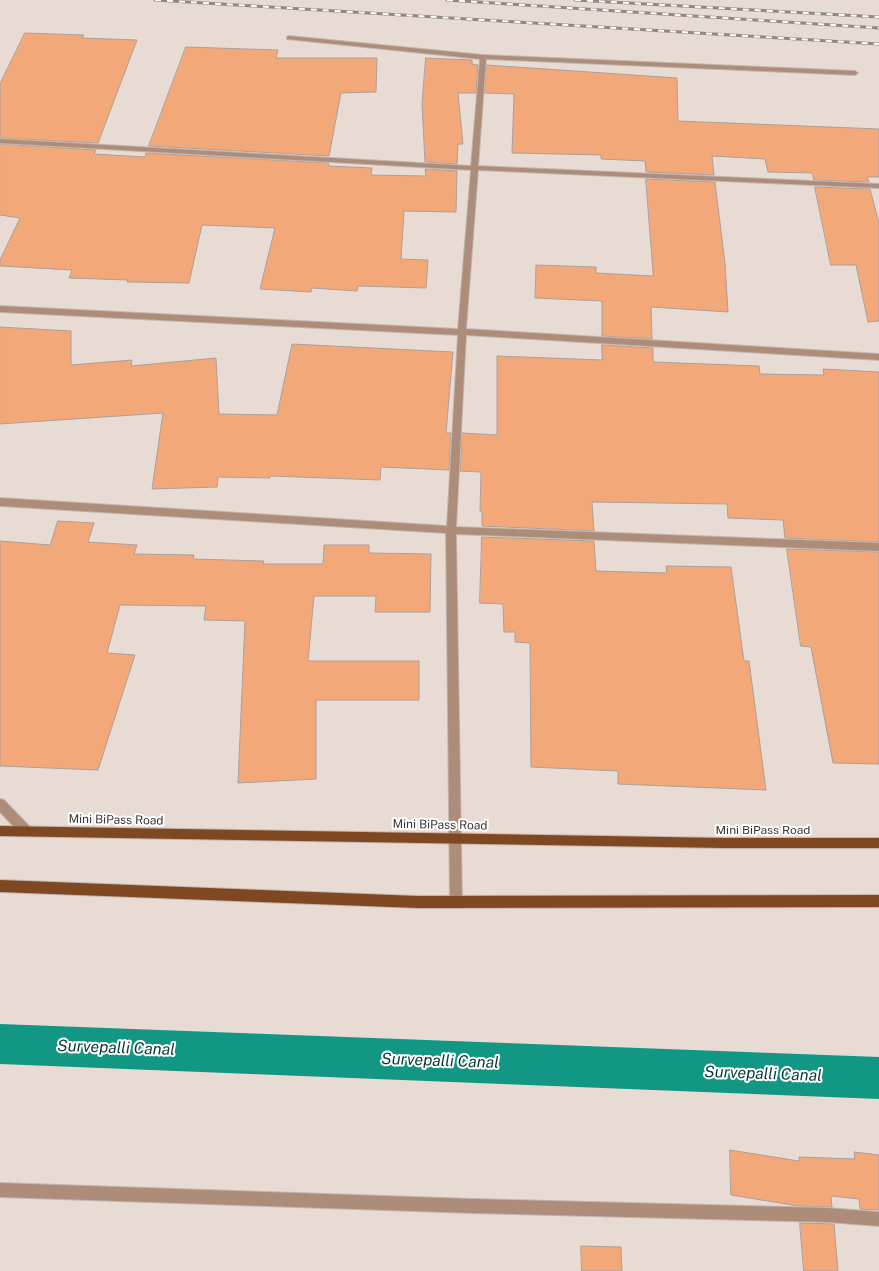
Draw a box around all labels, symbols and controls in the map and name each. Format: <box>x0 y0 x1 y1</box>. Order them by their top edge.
street label: Mini BiPass Road <box>68 812 164 828</box>
street label: Mini BiPass Road <box>392 817 488 833</box>
street label: Mini BiPass Road <box>715 823 811 837</box>
water label: Survepalli Canal <box>57 1036 175 1060</box>
water label: Survepalli Canal <box>381 1049 499 1073</box>
water label: Survepalli Canal <box>704 1062 822 1086</box>

